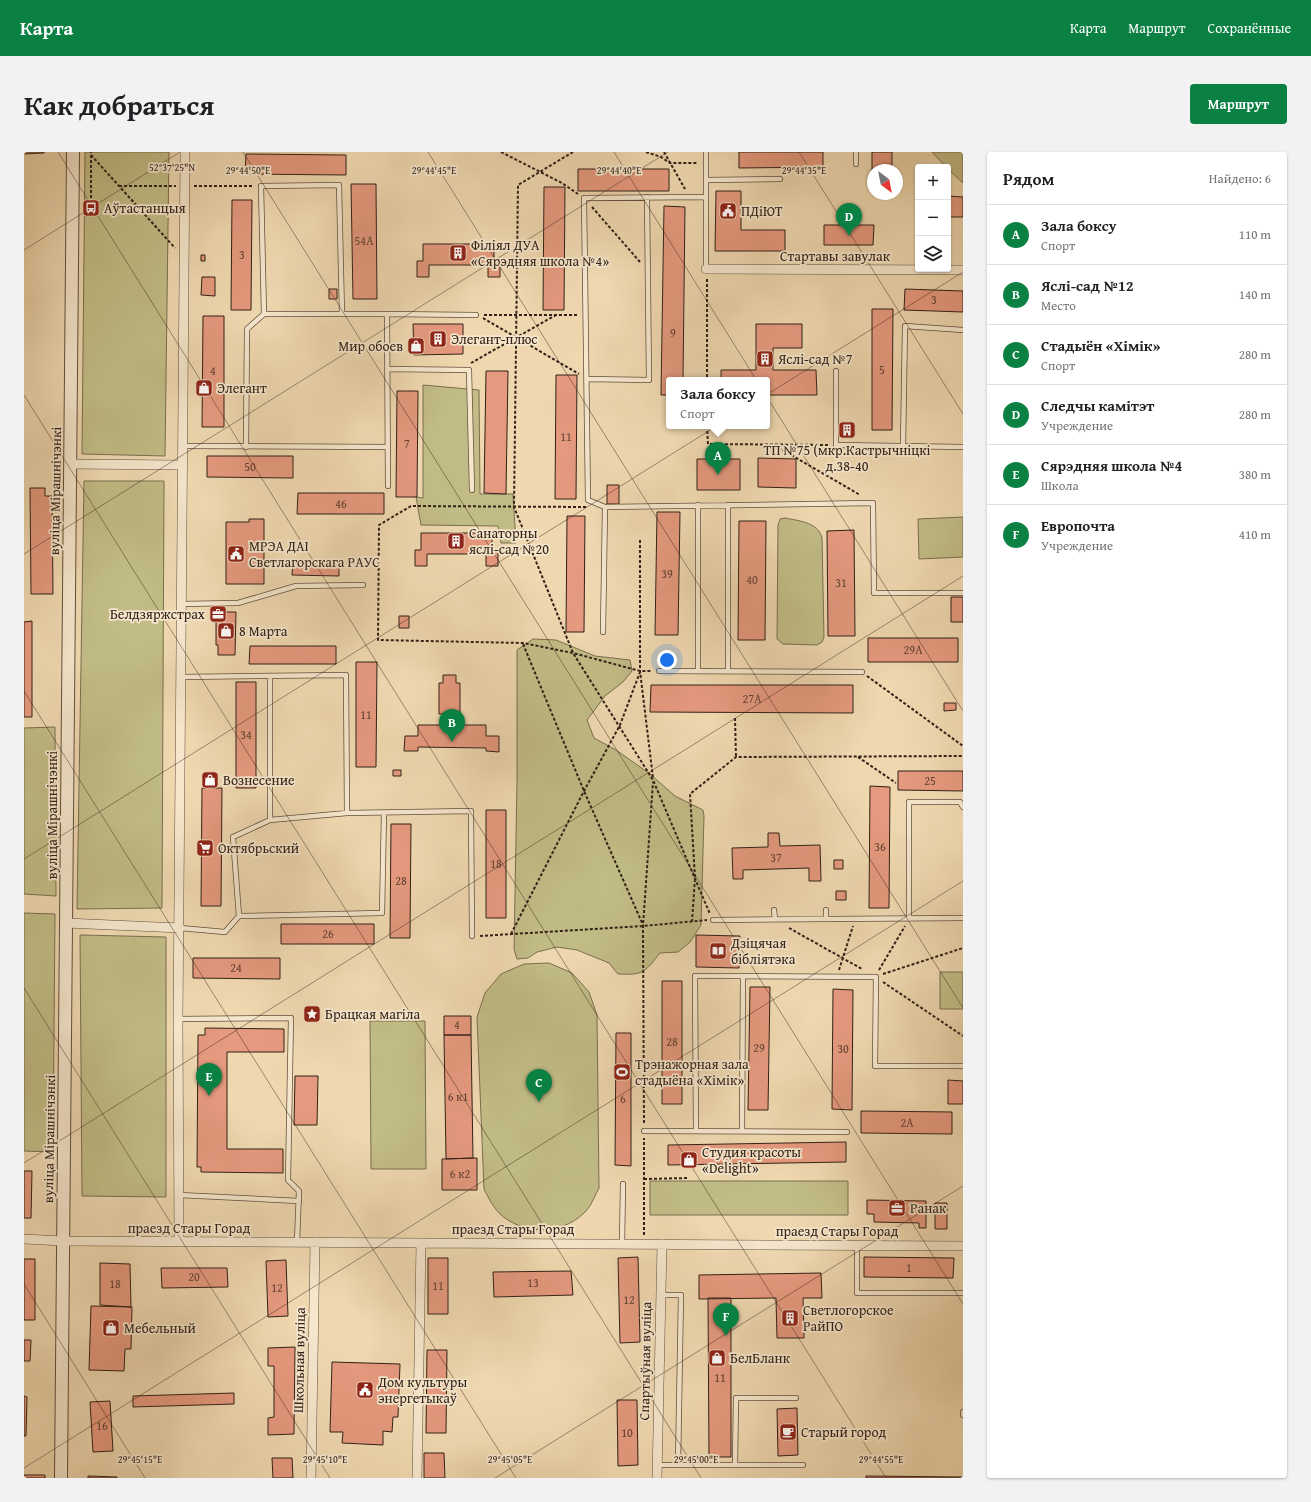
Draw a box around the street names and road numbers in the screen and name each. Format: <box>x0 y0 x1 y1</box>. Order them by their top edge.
street label: Стартавы завулак <box>780 246 891 266</box>
street label: вуліца Мірашнічэнкі <box>44 427 66 555</box>
street label: вуліца Мірашнічэнкі <box>42 751 62 879</box>
street label: вуліца Мірашнічэнкі <box>38 1075 60 1203</box>
street label: праезд Стары Горад <box>128 1218 251 1238</box>
street label: праезд Стары Горад <box>452 1219 575 1239</box>
street label: праезд Стары Горад <box>776 1221 899 1241</box>
street label: Спартыўная вуліца <box>634 1301 656 1420</box>
street label: Школьная вуліца <box>288 1307 310 1413</box>

